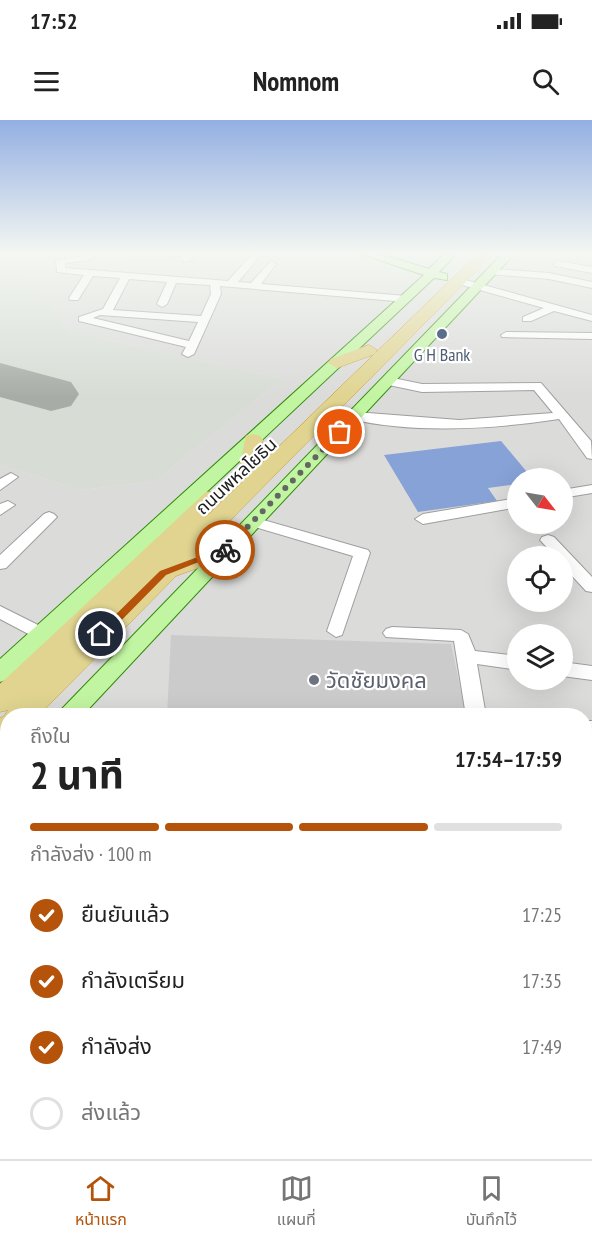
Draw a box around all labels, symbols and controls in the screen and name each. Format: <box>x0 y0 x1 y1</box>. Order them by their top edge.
text: 17:52 <box>30 7 78 35</box>
text: Nomnom <box>253 64 339 98</box>
icon: menu <box>30 65 63 98</box>
icon: search <box>529 65 562 98</box>
marker: G H Bank <box>435 327 449 341</box>
place label: G H Bank <box>414 343 470 366</box>
pin <box>314 406 365 457</box>
icon: bag <box>323 415 356 448</box>
street label: ถนนพหลโยธิน <box>191 433 281 519</box>
north arrow <box>507 468 573 534</box>
map controls <box>507 468 573 690</box>
courier <box>195 520 255 580</box>
icon: bike <box>209 534 242 567</box>
button: locate <box>507 546 573 612</box>
pin <box>75 608 126 659</box>
icon: home <box>84 617 117 650</box>
button: layers <box>507 624 573 690</box>
place label: วัดชัยมงคล <box>326 666 427 694</box>
marker: วัดชัยมงคล <box>307 673 321 687</box>
text: ถึงใน <box>30 723 71 749</box>
text: 17:54–17:59 <box>455 745 562 773</box>
text: 2 นาที <box>30 749 124 800</box>
text: กำลังส่ง · 100 m <box>30 841 151 867</box>
icon: check <box>30 899 63 932</box>
text: ยืนยันแล้ว <box>81 900 170 928</box>
text: 17:25 <box>522 902 562 928</box>
icon: check <box>30 965 63 998</box>
text: กำลังเตรียม <box>81 966 185 994</box>
text: 17:35 <box>522 968 562 994</box>
icon: check <box>30 1031 63 1064</box>
text: กำลังส่ง <box>81 1032 152 1060</box>
text: 17:49 <box>522 1034 562 1060</box>
text: ส่งแล้ว <box>81 1098 141 1126</box>
tab: หน้าแรก <box>75 1172 127 1232</box>
tab: แผนที่ <box>277 1172 316 1232</box>
tab: บันทึกไว้ <box>466 1172 517 1232</box>

